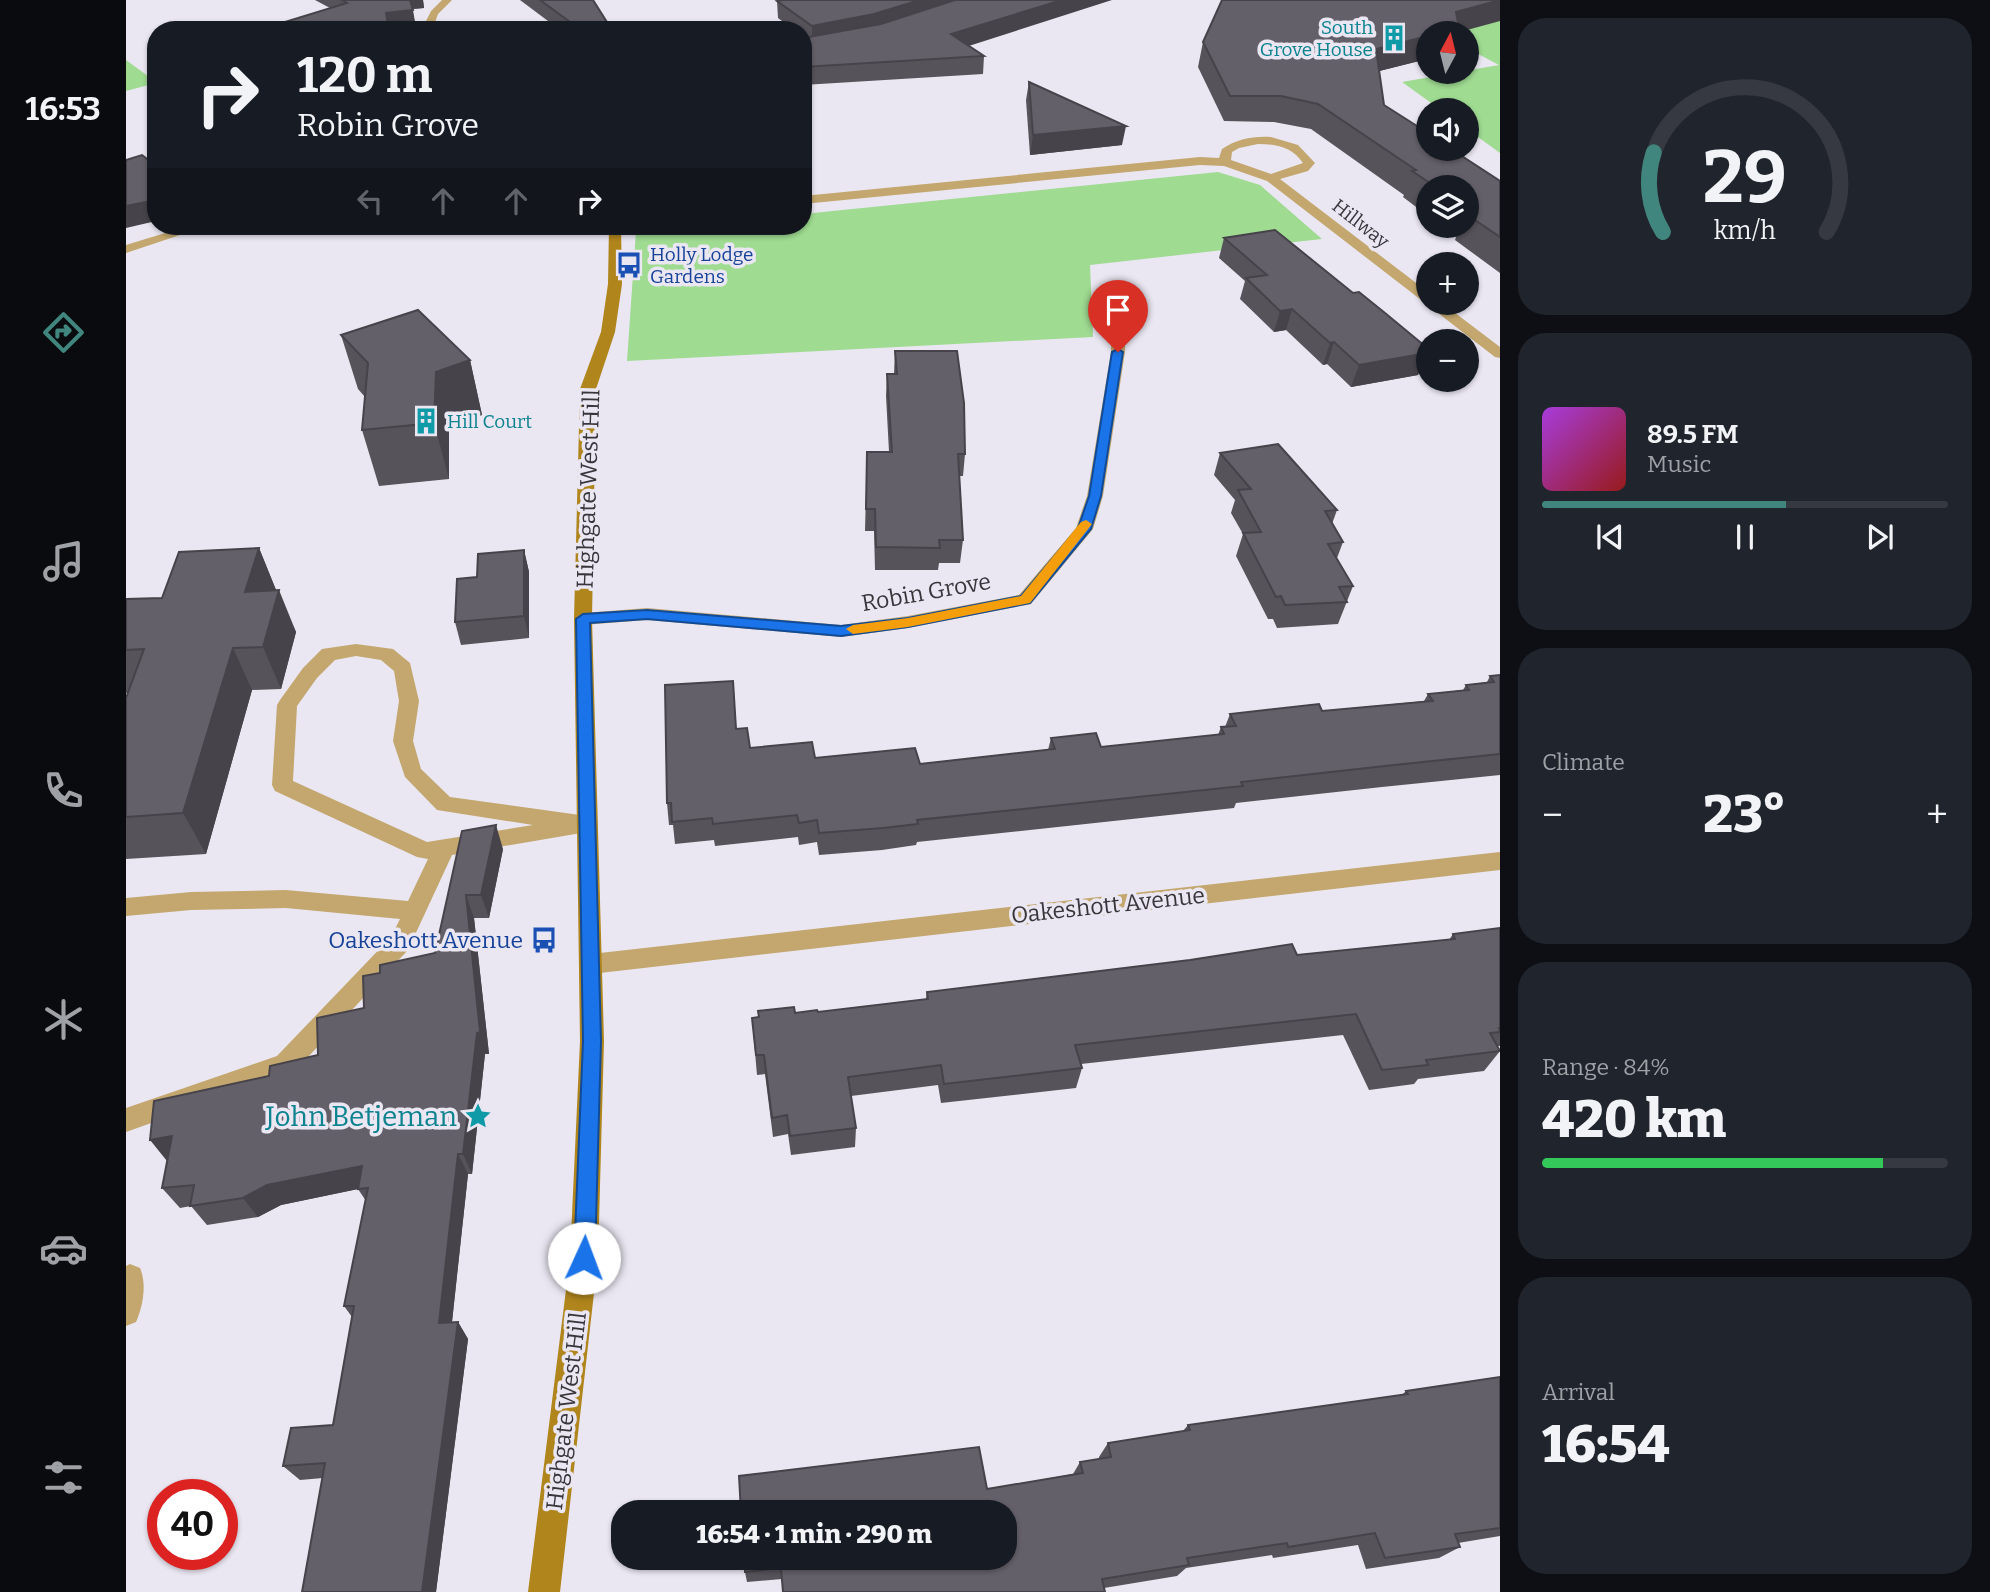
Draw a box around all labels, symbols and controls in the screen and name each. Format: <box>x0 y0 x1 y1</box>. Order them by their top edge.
place label: South Grove House <box>1260 16 1373 61</box>
north arrow <box>1416 21 1479 84</box>
map controls <box>1416 21 1479 392</box>
building icon: South Grove House <box>1379 23 1409 53</box>
text: 120 m <box>297 46 432 105</box>
icon: right <box>182 49 273 140</box>
text: 16:53 <box>25 90 101 128</box>
button: sound <box>1416 98 1479 161</box>
text: Robin Grove <box>297 106 479 144</box>
text: 29 <box>1703 135 1787 222</box>
button: layers <box>1416 175 1479 238</box>
icon: left <box>351 182 389 220</box>
icon: ahead <box>424 182 462 220</box>
icon: ahead <box>497 182 535 220</box>
icon: right <box>570 182 608 220</box>
street label: Hillway <box>1328 194 1395 253</box>
text: km/h <box>1714 216 1776 246</box>
place label: Holly Lodge Gardens <box>650 243 753 288</box>
bus stop icon: Holly Lodge Gardens <box>614 250 644 280</box>
button: + <box>1416 252 1479 315</box>
pin <box>1088 280 1148 352</box>
icon: arrive <box>1099 291 1137 329</box>
icon: directions <box>39 308 88 357</box>
button: − <box>1416 329 1479 392</box>
street label: Highgate West Hill <box>571 389 605 589</box>
building icon: Hill Court <box>411 406 441 436</box>
place label: Hill Court <box>447 410 532 433</box>
text: 89.5 FM <box>1647 419 1738 450</box>
text: Music <box>1647 450 1711 478</box>
icon: previous <box>1591 518 1629 556</box>
icon: pause <box>1726 518 1764 556</box>
icon: next <box>1861 518 1899 556</box>
icon: music <box>39 537 88 586</box>
street label: Robin Grove <box>859 567 993 617</box>
text: Climate <box>1542 748 1625 776</box>
icon: phone <box>39 766 88 815</box>
text: 23° <box>1703 783 1786 846</box>
text: − <box>1542 792 1563 838</box>
text: + <box>1926 792 1948 838</box>
street label: Oakeshott Avenue <box>1010 881 1206 929</box>
bus stop icon: Oakeshott Avenue <box>529 925 559 955</box>
place label: Oakeshott Avenue <box>328 926 523 954</box>
icon: climate <box>39 995 88 1044</box>
text: Range · 84% <box>1542 1053 1670 1081</box>
text: 420 km <box>1542 1088 1726 1151</box>
place label: John Betjeman <box>265 1100 457 1133</box>
place icon: John Betjeman <box>463 1101 493 1131</box>
position arrow <box>547 1221 621 1295</box>
icon: car <box>39 1224 88 1273</box>
street label: Highgate West Hill <box>540 1310 592 1512</box>
text: Arrival <box>1542 1378 1615 1406</box>
text: 16:54 <box>1542 1413 1670 1476</box>
icon: filters <box>39 1453 88 1502</box>
speed limit sign: 40 <box>147 1479 238 1570</box>
text: 16:54 · 1 min · 290 m <box>696 1519 932 1550</box>

